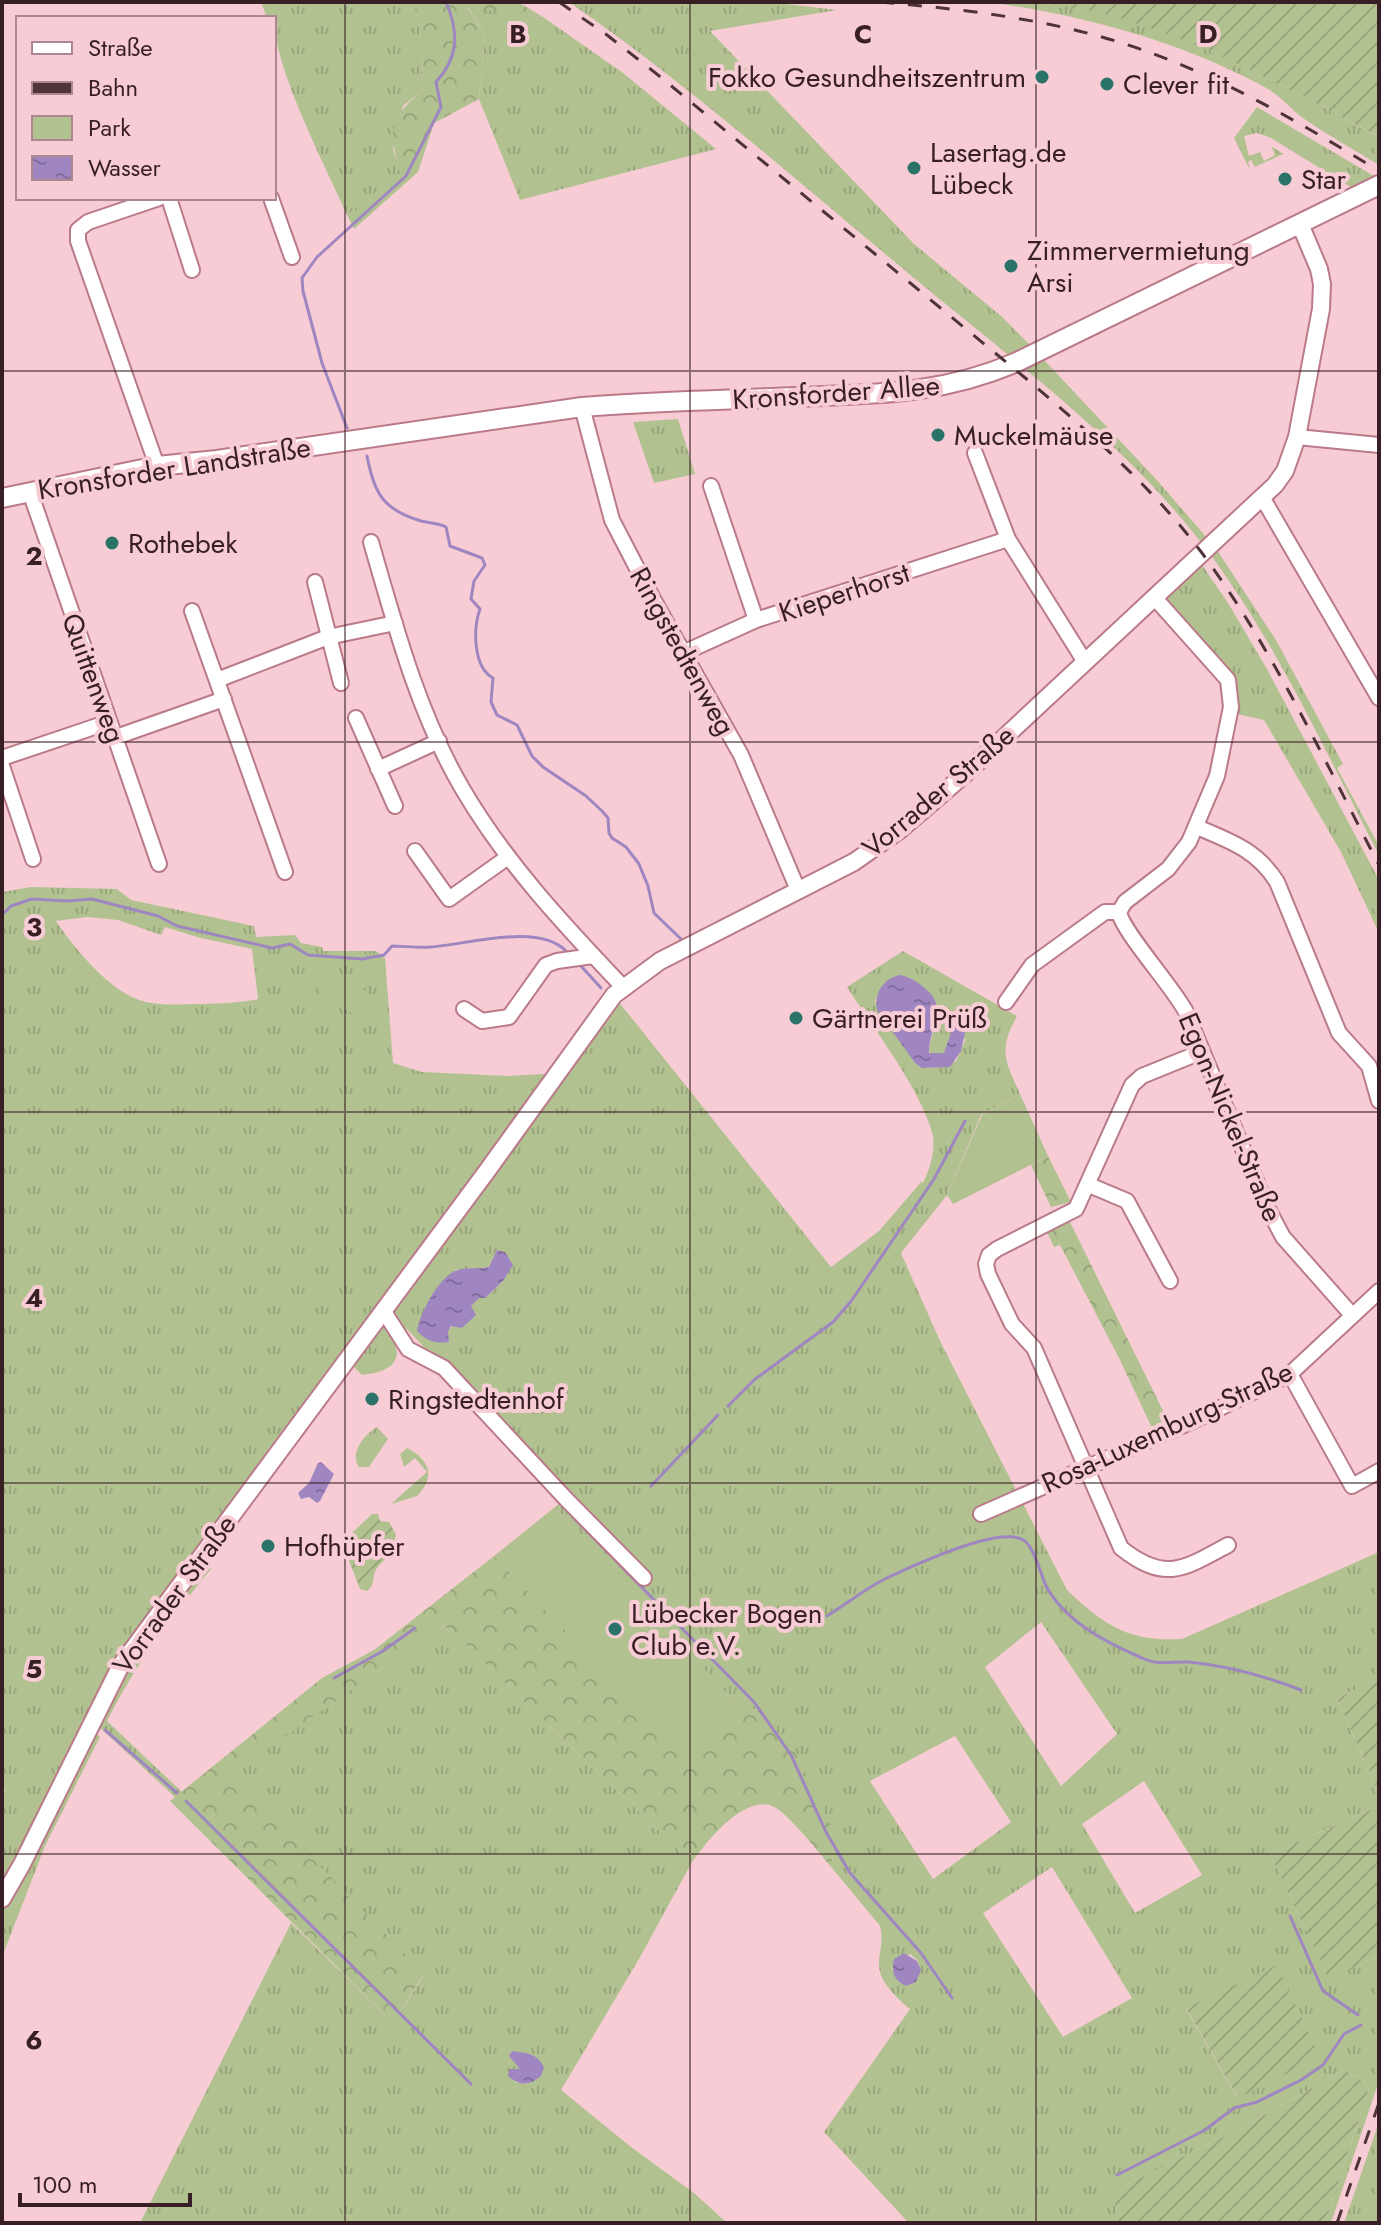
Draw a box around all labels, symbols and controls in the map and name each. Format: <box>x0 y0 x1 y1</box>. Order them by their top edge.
text: B <box>509 15 527 53</box>
text: C <box>854 15 872 53</box>
text: D <box>1198 15 1218 53</box>
legend <box>16 16 276 200</box>
text: Straße <box>88 30 153 65</box>
place label: Fokko Gesundheitszentrum <box>708 57 1026 98</box>
place label: Clever fit <box>1123 64 1229 105</box>
marker: Fokko Gesundheitszentrum <box>1033 68 1051 86</box>
text: Bahn <box>88 70 138 105</box>
marker: Clever fit <box>1098 75 1116 93</box>
text: Park <box>88 110 131 145</box>
place label: Lasertag.de Lübeck <box>930 132 1066 205</box>
text: Wasser <box>88 150 162 185</box>
marker: Lasertag.de Lübeck <box>905 159 923 177</box>
place label: Star <box>1301 159 1347 200</box>
marker: Star <box>1276 170 1294 188</box>
place label: Zimmervermietung Arsi <box>1027 230 1250 303</box>
marker: Zimmervermietung Arsi <box>1002 257 1020 275</box>
street label: Kronsforder Allee <box>731 365 941 420</box>
place label: Muckelmäuse <box>954 415 1113 456</box>
marker: Muckelmäuse <box>929 426 947 444</box>
street label: Kronsforder Landstraße <box>35 427 313 510</box>
place label: Rothebek <box>128 523 238 564</box>
marker: Rothebek <box>103 534 121 552</box>
text: 2 <box>25 537 43 575</box>
street label: Kieperhorst <box>774 552 915 633</box>
street label: Ringstedtenweg <box>619 560 746 743</box>
street label: Quittenweg <box>51 607 136 749</box>
street label: Vorrader Straße <box>853 715 1023 867</box>
text: 3 <box>26 908 42 946</box>
place label: Gärtnerei Prüß <box>812 998 987 1039</box>
street label: Egon-Nickel-Straße <box>1168 1006 1293 1228</box>
marker: Gärtnerei Prüß <box>787 1009 805 1027</box>
text: 4 <box>25 1279 43 1317</box>
street label: Rosa-Luxemburg-Straße <box>1035 1351 1300 1504</box>
place label: Ringstedtenhof <box>388 1379 565 1420</box>
marker: Ringstedtenhof <box>363 1390 381 1408</box>
street label: Vorrader Straße <box>103 1506 246 1682</box>
place label: Hofhüpfer <box>284 1526 405 1567</box>
marker: Hofhüpfer <box>259 1537 277 1555</box>
place label: Lübecker Bogen Club e.V. <box>631 1593 822 1666</box>
marker: Lübecker Bogen Club e.V. <box>606 1620 624 1638</box>
text: 5 <box>26 1650 42 1688</box>
text: 6 <box>25 2021 43 2059</box>
scale bar <box>20 2157 190 2207</box>
text: 100 m <box>32 2167 98 2202</box>

